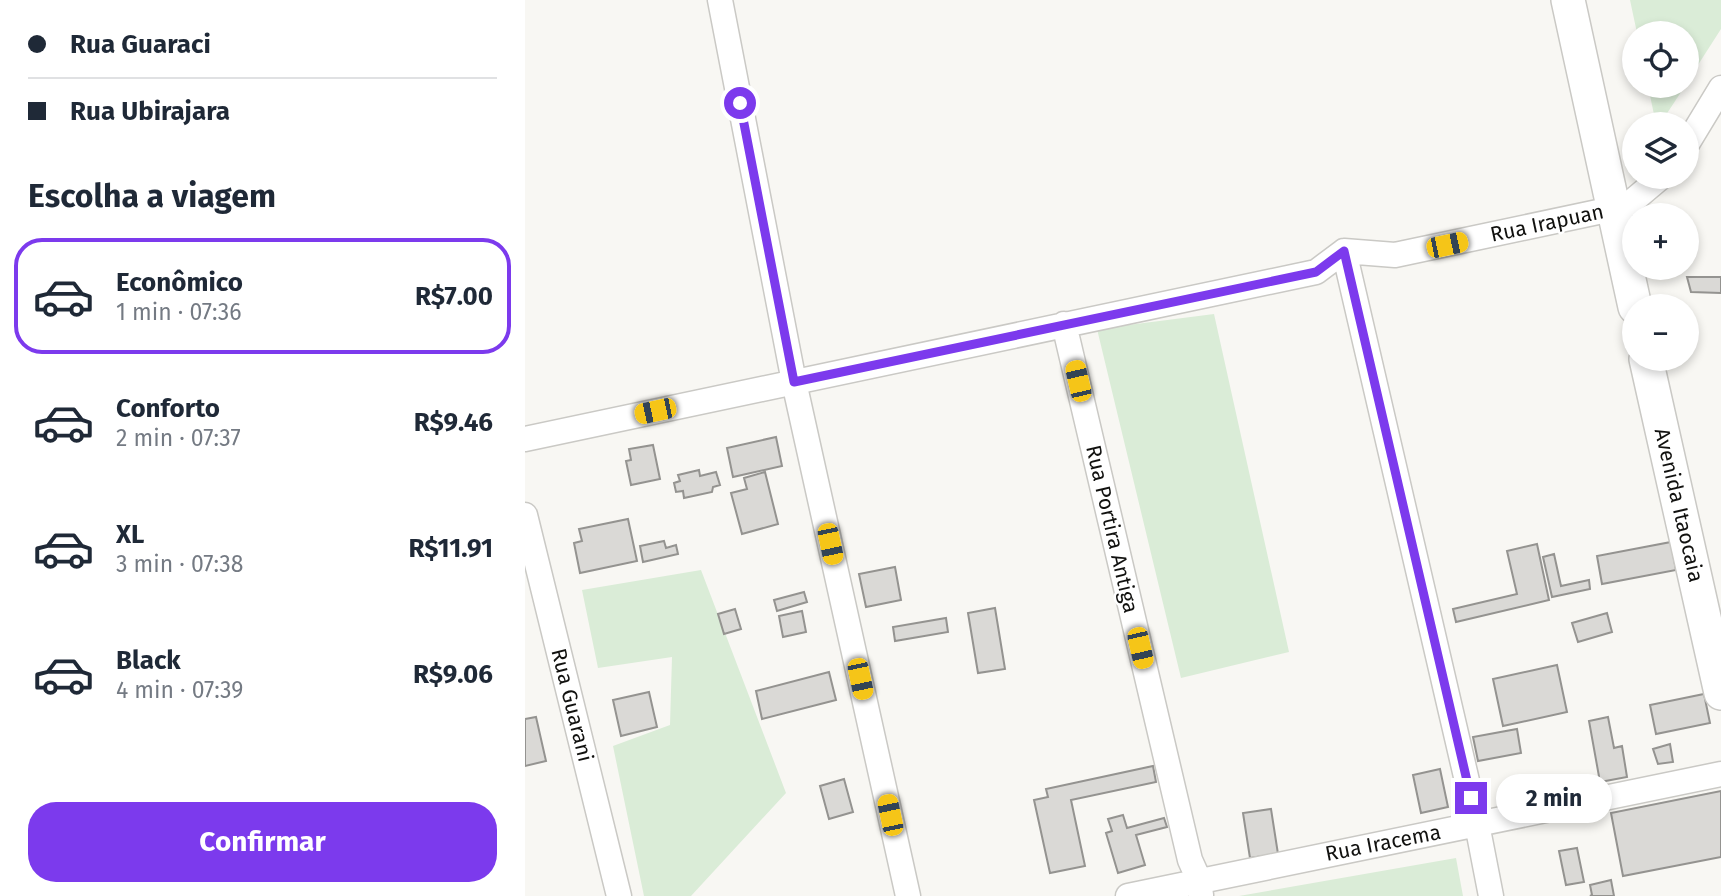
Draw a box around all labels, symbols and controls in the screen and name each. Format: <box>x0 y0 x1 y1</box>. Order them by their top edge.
map controls <box>1622 21 1699 371</box>
button: locate <box>1622 21 1699 98</box>
text: Rua Guaraci <box>70 29 211 60</box>
route start <box>724 87 756 119</box>
text: Rua Ubirajara <box>70 96 230 127</box>
button: layers <box>1622 112 1699 189</box>
text: Escolha a viagem <box>28 177 276 215</box>
street label: Rua Irapuan <box>1488 198 1606 248</box>
button: + <box>1622 203 1699 280</box>
car <box>1425 230 1470 260</box>
icon: car <box>32 265 95 328</box>
text: Econômico <box>116 267 243 298</box>
text: R$7.00 <box>415 281 493 312</box>
button: − <box>1622 294 1699 371</box>
text: 1 min · 07:36 <box>116 298 242 326</box>
car <box>1064 358 1093 404</box>
icon: car <box>32 391 95 454</box>
text: Conforto <box>116 393 220 424</box>
car <box>633 396 678 426</box>
text: R$9.46 <box>414 407 493 438</box>
text: 2 min · 07:37 <box>116 424 241 452</box>
street label: Avenida Itaocaia <box>1649 425 1709 585</box>
street label: Rua Portira Antiga <box>1080 443 1144 615</box>
icon: car <box>32 517 95 580</box>
text: XL <box>116 519 144 550</box>
car <box>816 521 845 567</box>
text: R$11.91 <box>408 533 493 564</box>
text: 3 min · 07:38 <box>116 550 243 578</box>
car <box>1126 625 1155 671</box>
icon: car <box>32 643 95 706</box>
text: Black <box>116 645 181 676</box>
street label: Rua Guarani <box>545 646 599 764</box>
car <box>846 656 875 702</box>
text: R$9.06 <box>413 659 493 690</box>
text: 4 min · 07:39 <box>116 676 243 704</box>
callout: 2 min <box>1495 774 1611 822</box>
route end <box>1455 782 1487 814</box>
text: 2 min <box>1526 784 1582 812</box>
car <box>876 792 905 838</box>
button: Confirmar <box>28 802 497 882</box>
street label: Rua Iracema <box>1323 819 1443 867</box>

